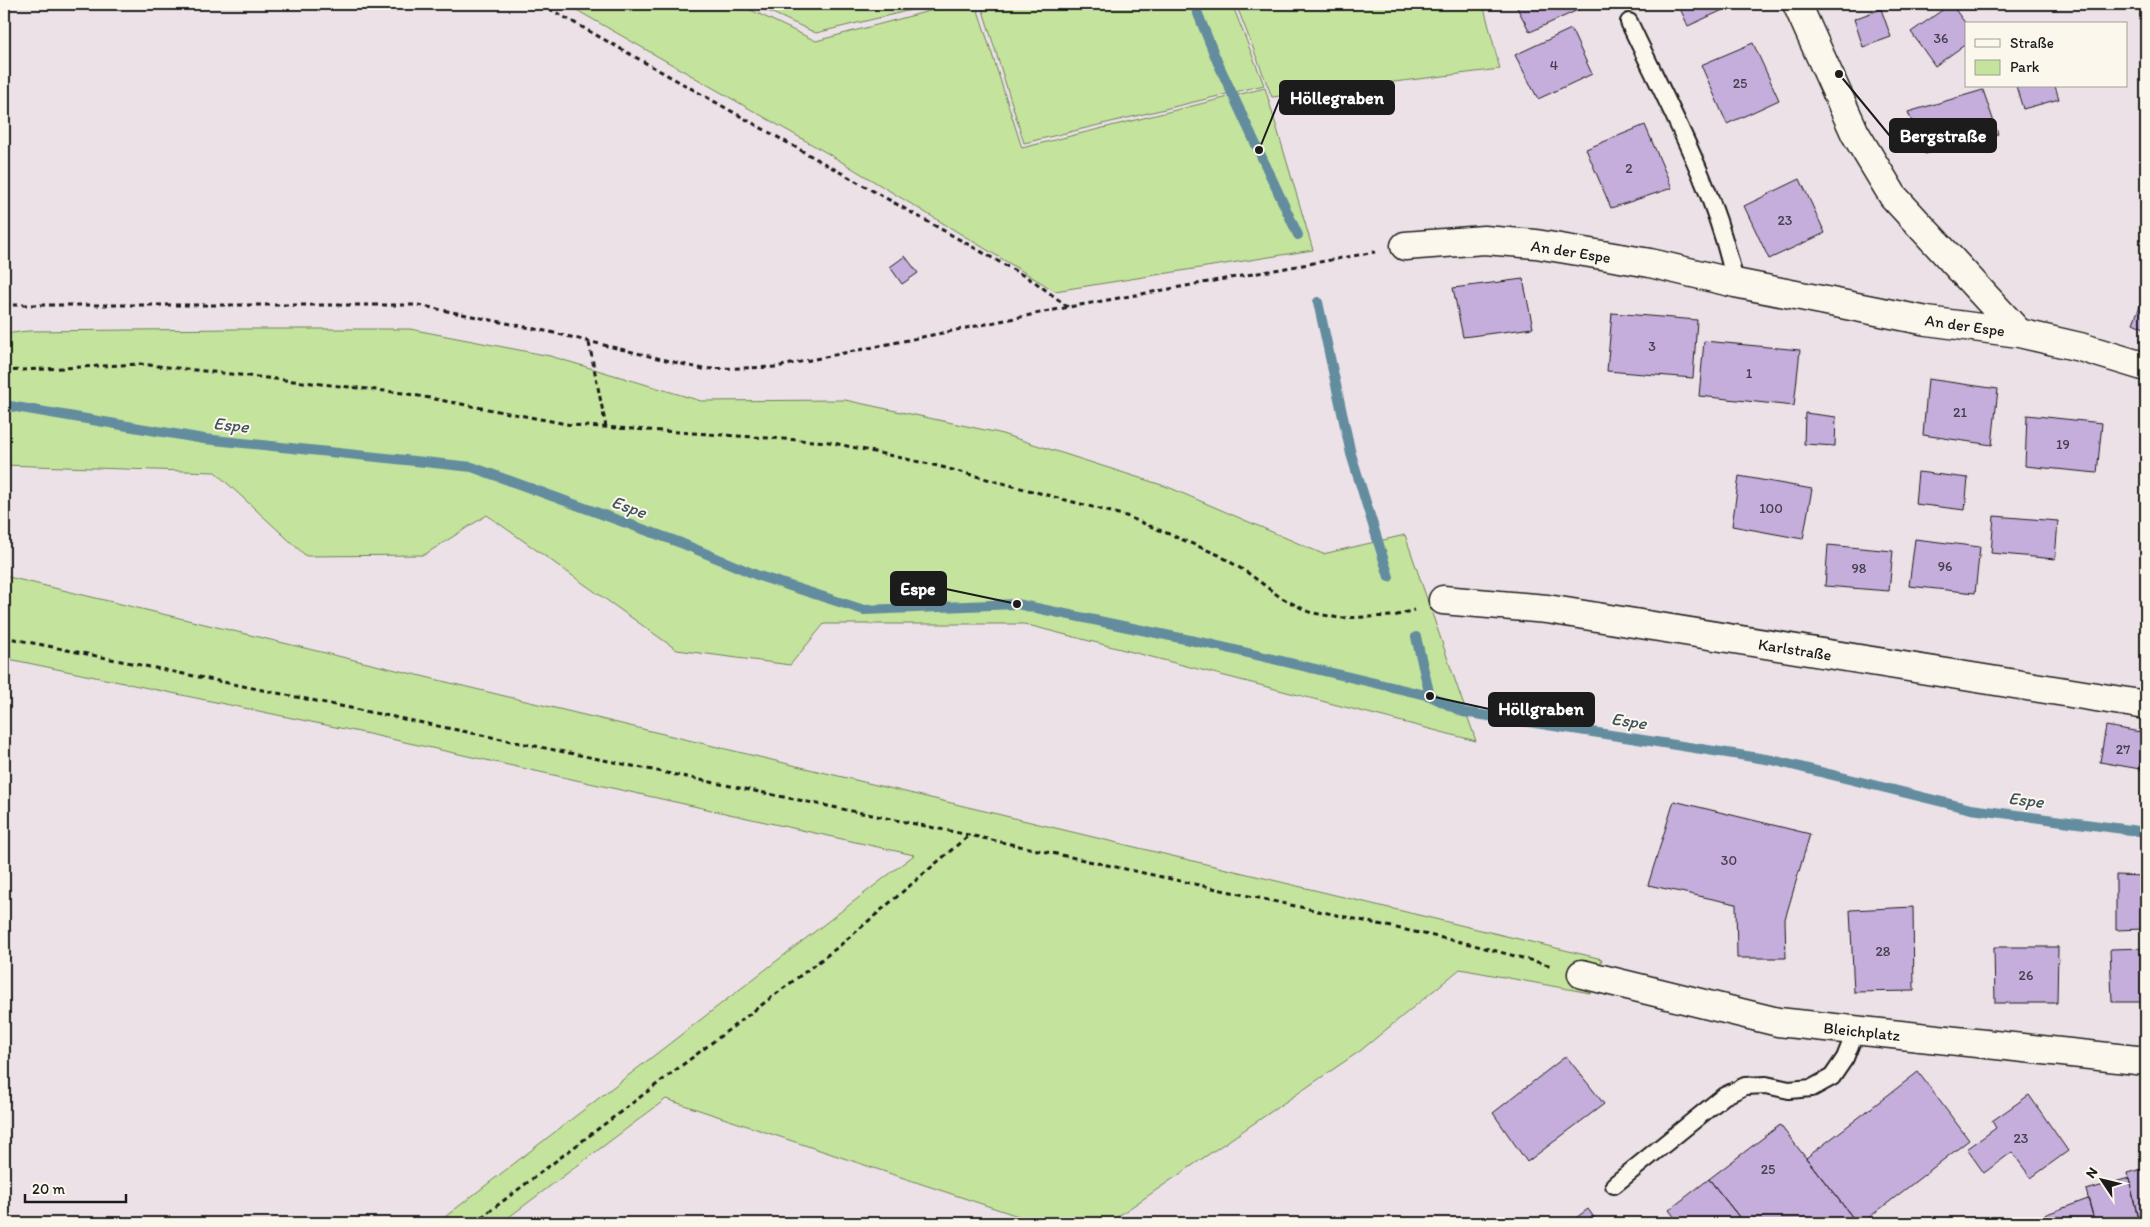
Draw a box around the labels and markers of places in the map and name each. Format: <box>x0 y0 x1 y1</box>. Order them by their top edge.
callout: Höllegraben <box>1280 81 1394 114</box>
callout: Bergstraße <box>1890 119 1996 152</box>
callout: Espe <box>891 572 946 605</box>
callout: Höllgraben <box>1489 693 1594 726</box>

